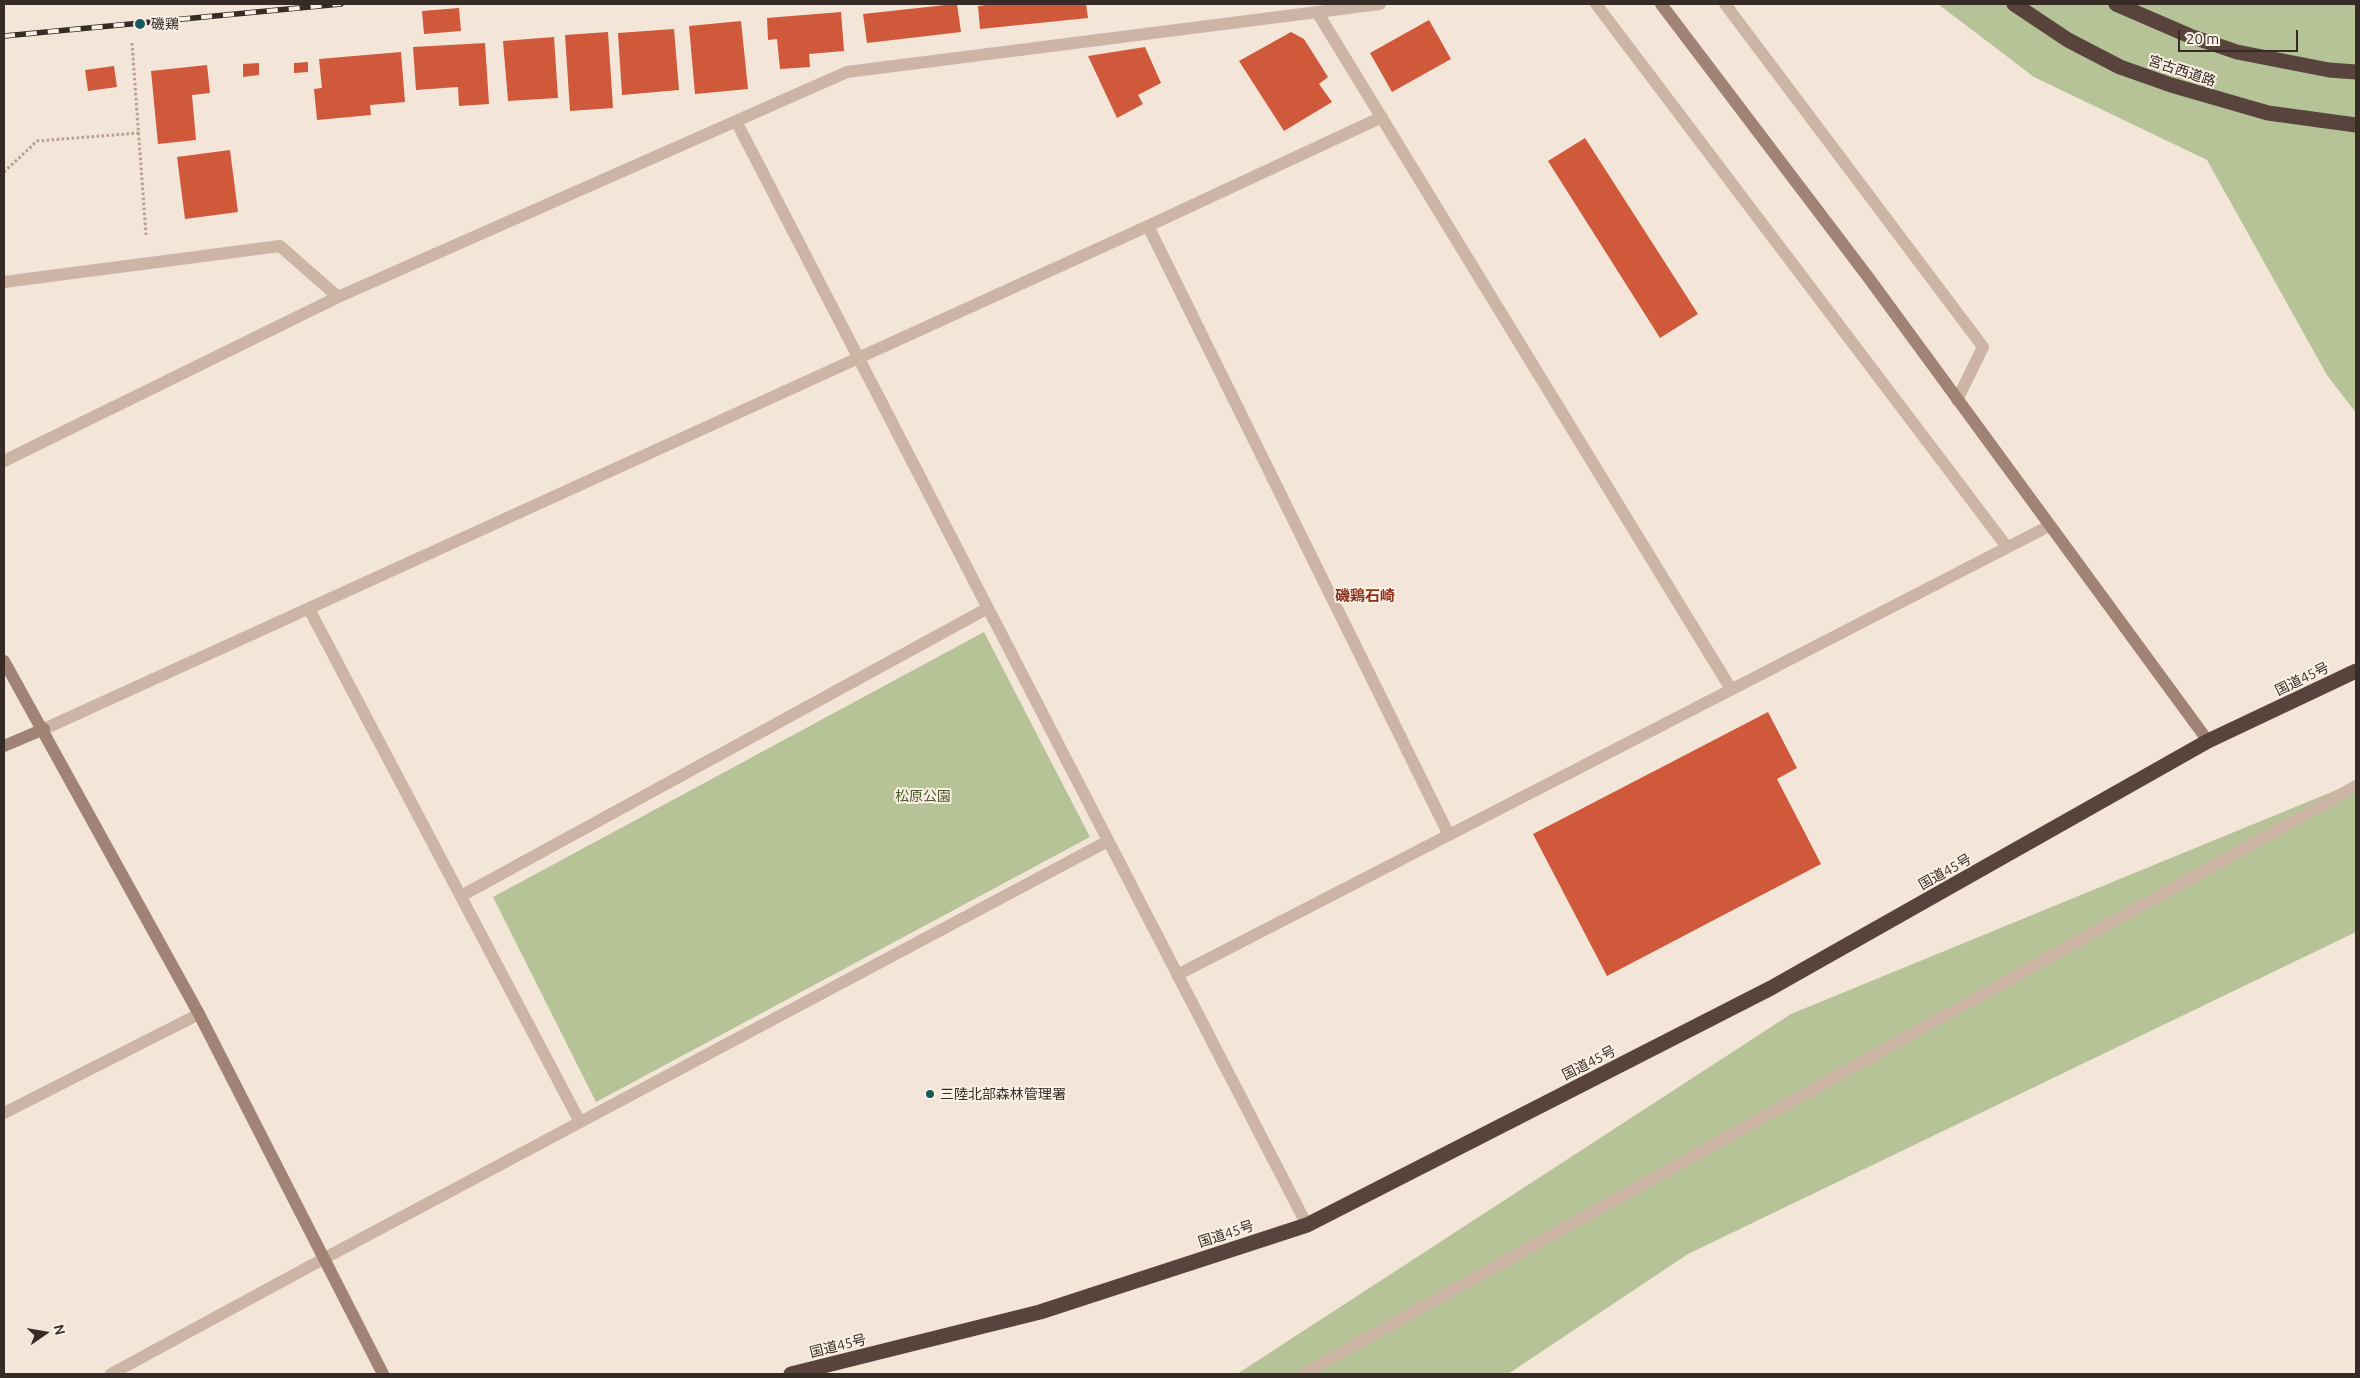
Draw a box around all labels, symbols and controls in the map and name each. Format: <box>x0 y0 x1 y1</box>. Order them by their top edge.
place label: 磯鶏 <box>151 16 179 32</box>
marker: 磯鶏 <box>133 17 147 31</box>
scale bar <box>2180 20 2300 52</box>
text: 20 m <box>2186 30 2219 47</box>
street label: 宮古西道路 <box>2146 52 2218 90</box>
district label: 磯鶏石崎 <box>1335 587 1395 605</box>
street label: 国道45号 <box>2272 659 2332 699</box>
park label: 松原公園 <box>895 788 951 804</box>
street label: 国道45号 <box>1916 851 1974 893</box>
street label: 国道45号 <box>1559 1042 1619 1084</box>
place label: 三陸北部森林管理署 <box>940 1086 1066 1102</box>
marker: 三陸北部森林管理署 <box>924 1088 936 1100</box>
street label: 国道45号 <box>1196 1217 1256 1251</box>
north arrow <box>20 1308 70 1358</box>
text: N <box>51 1323 69 1337</box>
street label: 国道45号 <box>808 1331 868 1361</box>

